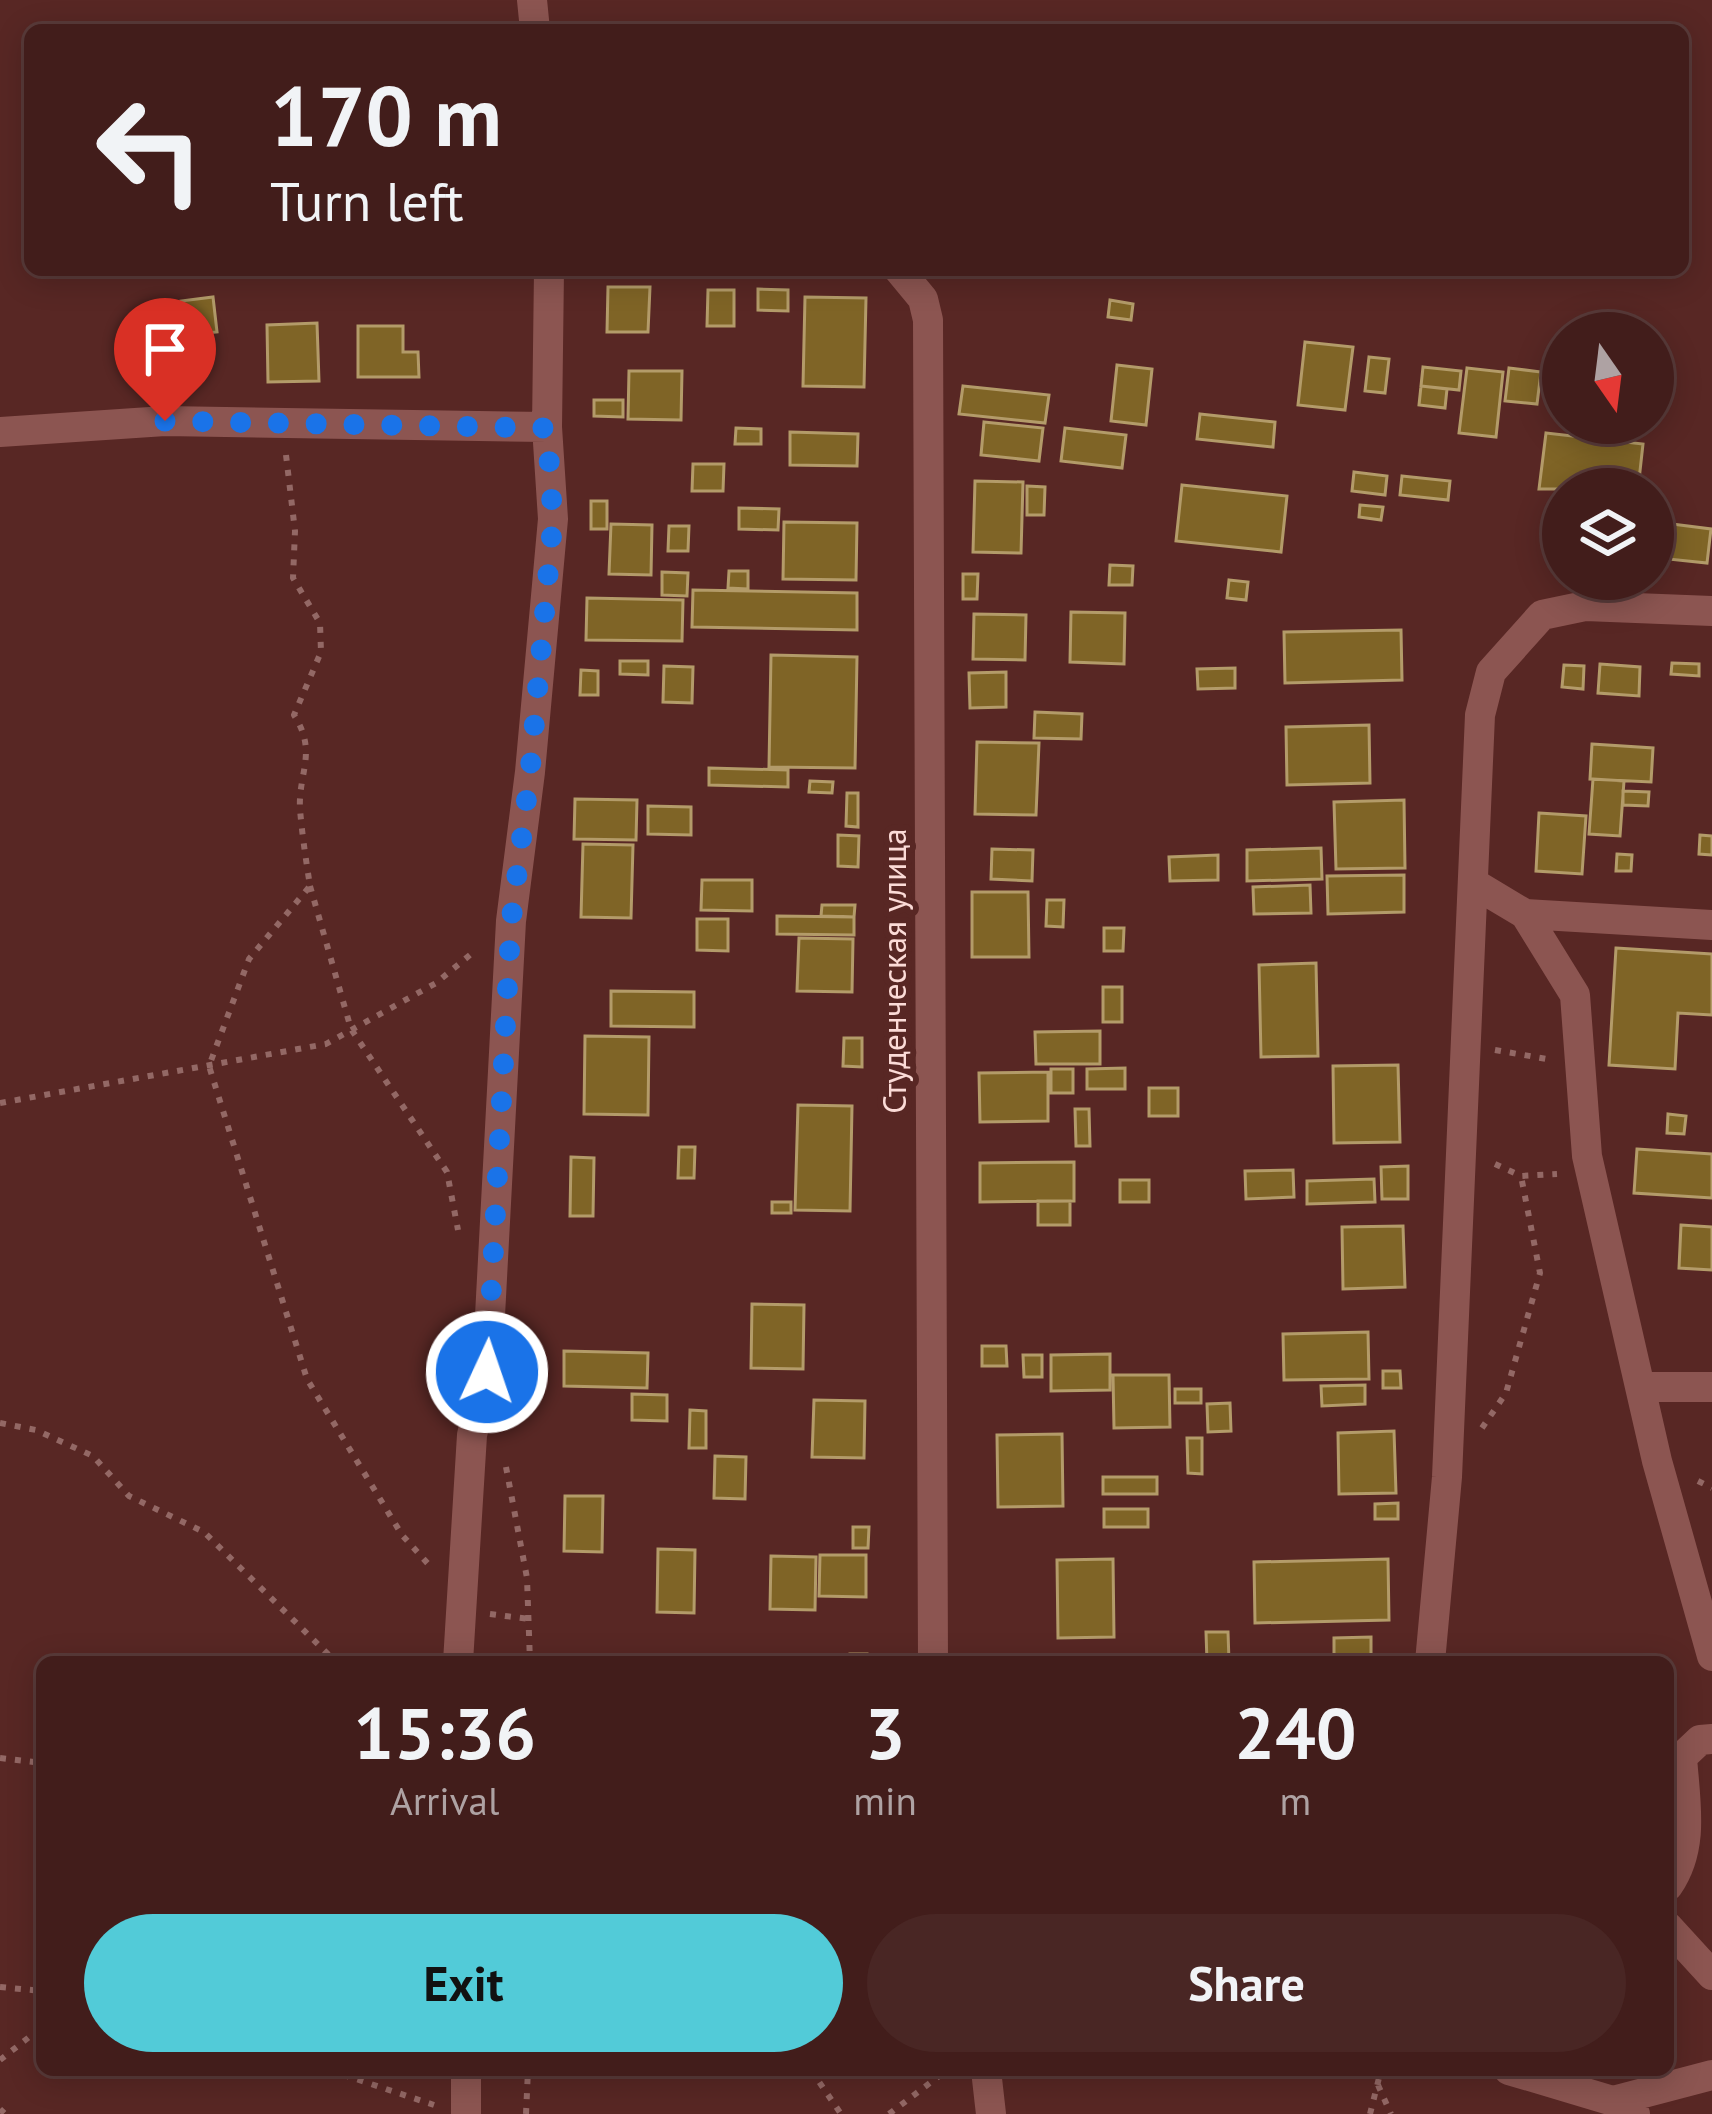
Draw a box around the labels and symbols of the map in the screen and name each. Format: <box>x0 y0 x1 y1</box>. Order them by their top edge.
pin <box>114 298 216 421</box>
north arrow <box>1542 312 1674 444</box>
street label: Студенческая улица <box>872 828 915 1114</box>
position arrow <box>424 1309 550 1435</box>

